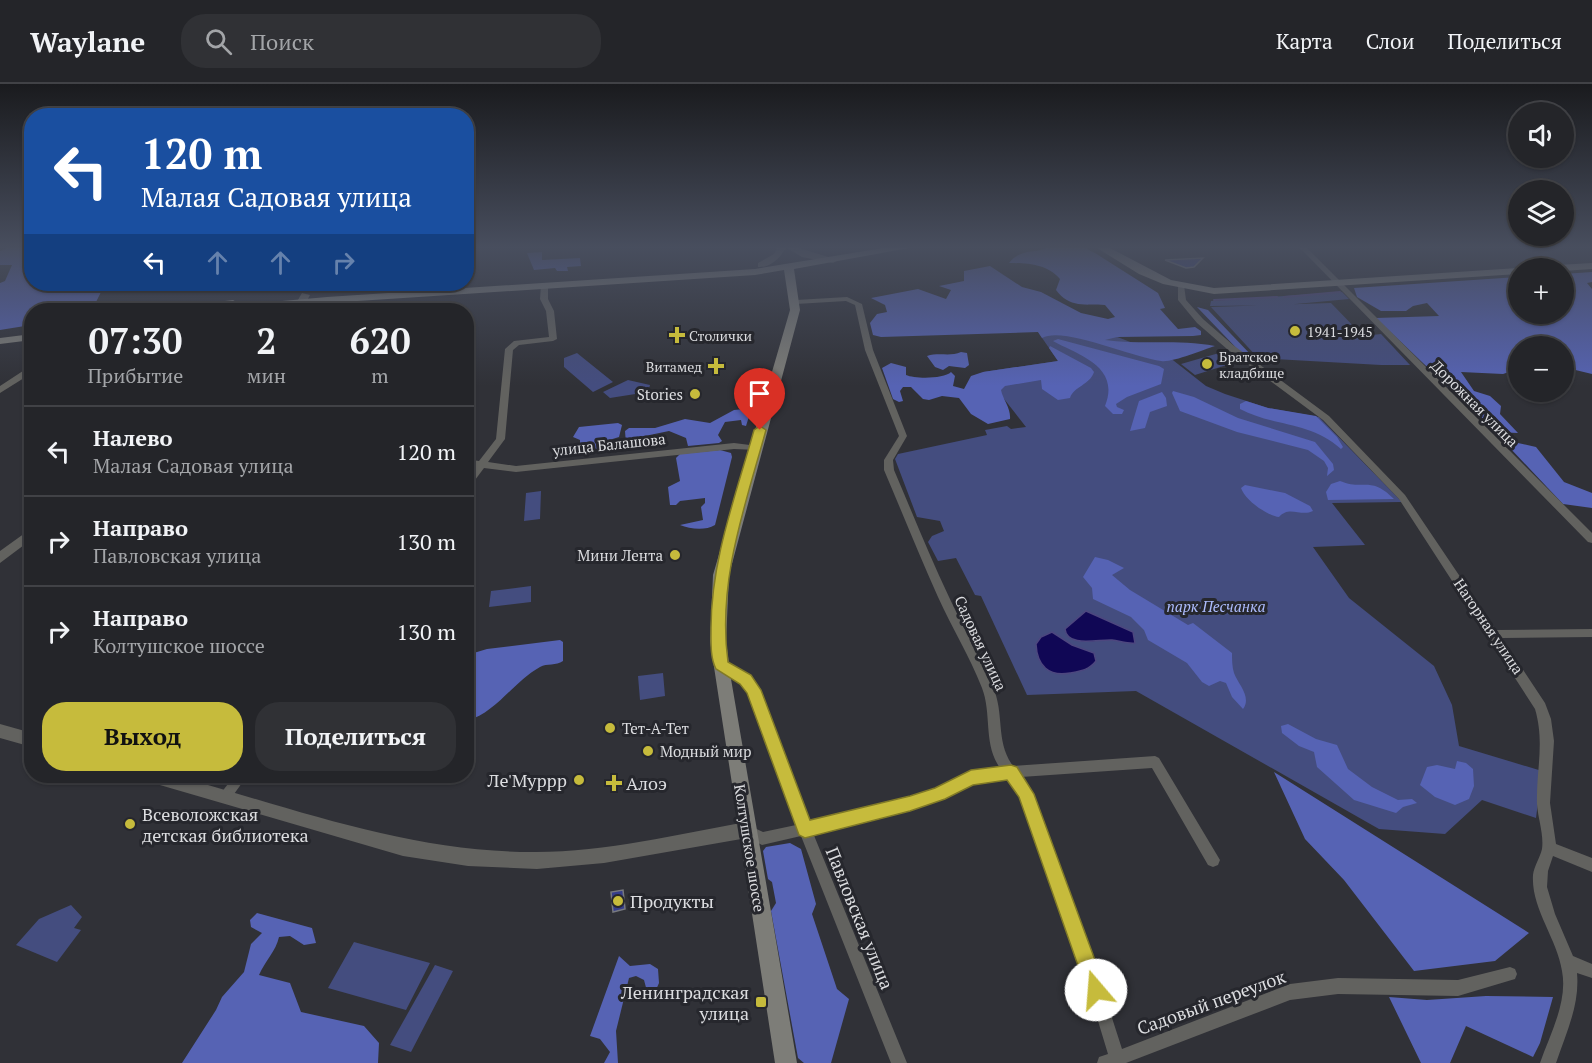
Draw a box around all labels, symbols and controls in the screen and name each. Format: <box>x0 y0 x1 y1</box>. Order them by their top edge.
search box <box>181 14 601 68</box>
text: Waylane <box>30 23 145 60</box>
icon: search <box>202 25 235 58</box>
text: Поиск <box>250 27 314 56</box>
text: Карта <box>1276 27 1333 55</box>
text: Слои <box>1366 27 1415 55</box>
text: Поделиться <box>1448 27 1562 55</box>
map controls <box>1508 102 1574 402</box>
button: sound <box>1508 102 1574 168</box>
text: 120 m <box>141 125 262 181</box>
icon: left <box>42 132 120 210</box>
text: Малая Садовая улица <box>141 179 412 215</box>
button: layers <box>1508 180 1574 246</box>
icon: left <box>138 246 171 279</box>
icon: ahead <box>201 246 234 279</box>
icon: ahead <box>264 246 297 279</box>
icon: right <box>327 246 360 279</box>
button: + <box>1508 258 1574 324</box>
text: 07:30 <box>89 317 182 364</box>
text: 2 <box>256 317 277 364</box>
text: 620 <box>349 317 411 364</box>
place label: 1941-1945 <box>1307 322 1373 341</box>
marker: 1941-1945 <box>1288 324 1302 338</box>
place label: Столички <box>689 326 752 345</box>
marker: Столички <box>670 328 684 342</box>
button: − <box>1508 336 1574 402</box>
place label: Братское кладбище <box>1219 347 1284 382</box>
street label: Дорожная улица <box>1427 355 1523 451</box>
place label: Витамед <box>646 357 702 376</box>
marker: Витамед <box>707 357 725 375</box>
marker: Братское кладбище <box>1200 357 1214 371</box>
text: Прибытие <box>87 362 183 389</box>
text: мин <box>247 362 286 389</box>
text: m <box>371 362 389 389</box>
pin <box>734 368 785 430</box>
icon: arrive <box>743 377 776 410</box>
place label: Stories <box>637 384 683 404</box>
marker: Stories <box>688 387 702 401</box>
text: Налево <box>93 423 173 452</box>
street label: улица Балашова <box>550 428 667 460</box>
icon: left <box>42 435 75 468</box>
text: 120 m <box>396 437 456 466</box>
text: Малая Садовая улица <box>93 452 294 479</box>
text: Направо <box>93 513 188 542</box>
icon: right <box>42 525 75 558</box>
text: 130 m <box>396 527 456 556</box>
text: Павловская улица <box>93 542 261 569</box>
place label: Мини Лента <box>577 545 663 565</box>
marker: Мини Лента <box>668 548 682 562</box>
street label: Нагорная улица <box>1450 574 1529 678</box>
street label: Садовая улица <box>950 592 1012 694</box>
park label: парк Песчанка <box>1166 596 1266 616</box>
text: Направо <box>93 603 188 632</box>
icon: right <box>42 615 75 648</box>
text: 130 m <box>396 617 456 646</box>
text: Колтушское шоссе <box>93 632 265 659</box>
button: Выход <box>42 702 243 771</box>
button: Поделиться <box>255 702 456 771</box>
place label: Тет-А-Тет <box>622 718 690 738</box>
marker: Тет-А-Тет <box>603 721 617 735</box>
place label: Модный мир <box>660 741 751 761</box>
marker: Модный мир <box>641 744 655 758</box>
place label: Ле'Муррр <box>487 768 567 792</box>
place label: Алоэ <box>626 771 667 795</box>
marker: Ле'Муррр <box>572 773 586 787</box>
marker: Алоэ <box>607 776 621 790</box>
street label: Колтушское шоссе <box>730 783 770 913</box>
place label: Всеволожская детская библиотека <box>142 802 309 847</box>
marker: Всеволожская детская библиотека <box>123 817 137 831</box>
street label: Павловская улица <box>820 843 900 993</box>
place label: Продукты <box>630 889 714 913</box>
marker: Продукты <box>611 894 625 908</box>
position arrow <box>1064 958 1128 1022</box>
street label: Садовый переулок <box>1133 964 1289 1040</box>
place label: Ленинградская улица <box>620 980 749 1025</box>
marker: Ленинградская улица <box>754 995 768 1009</box>

